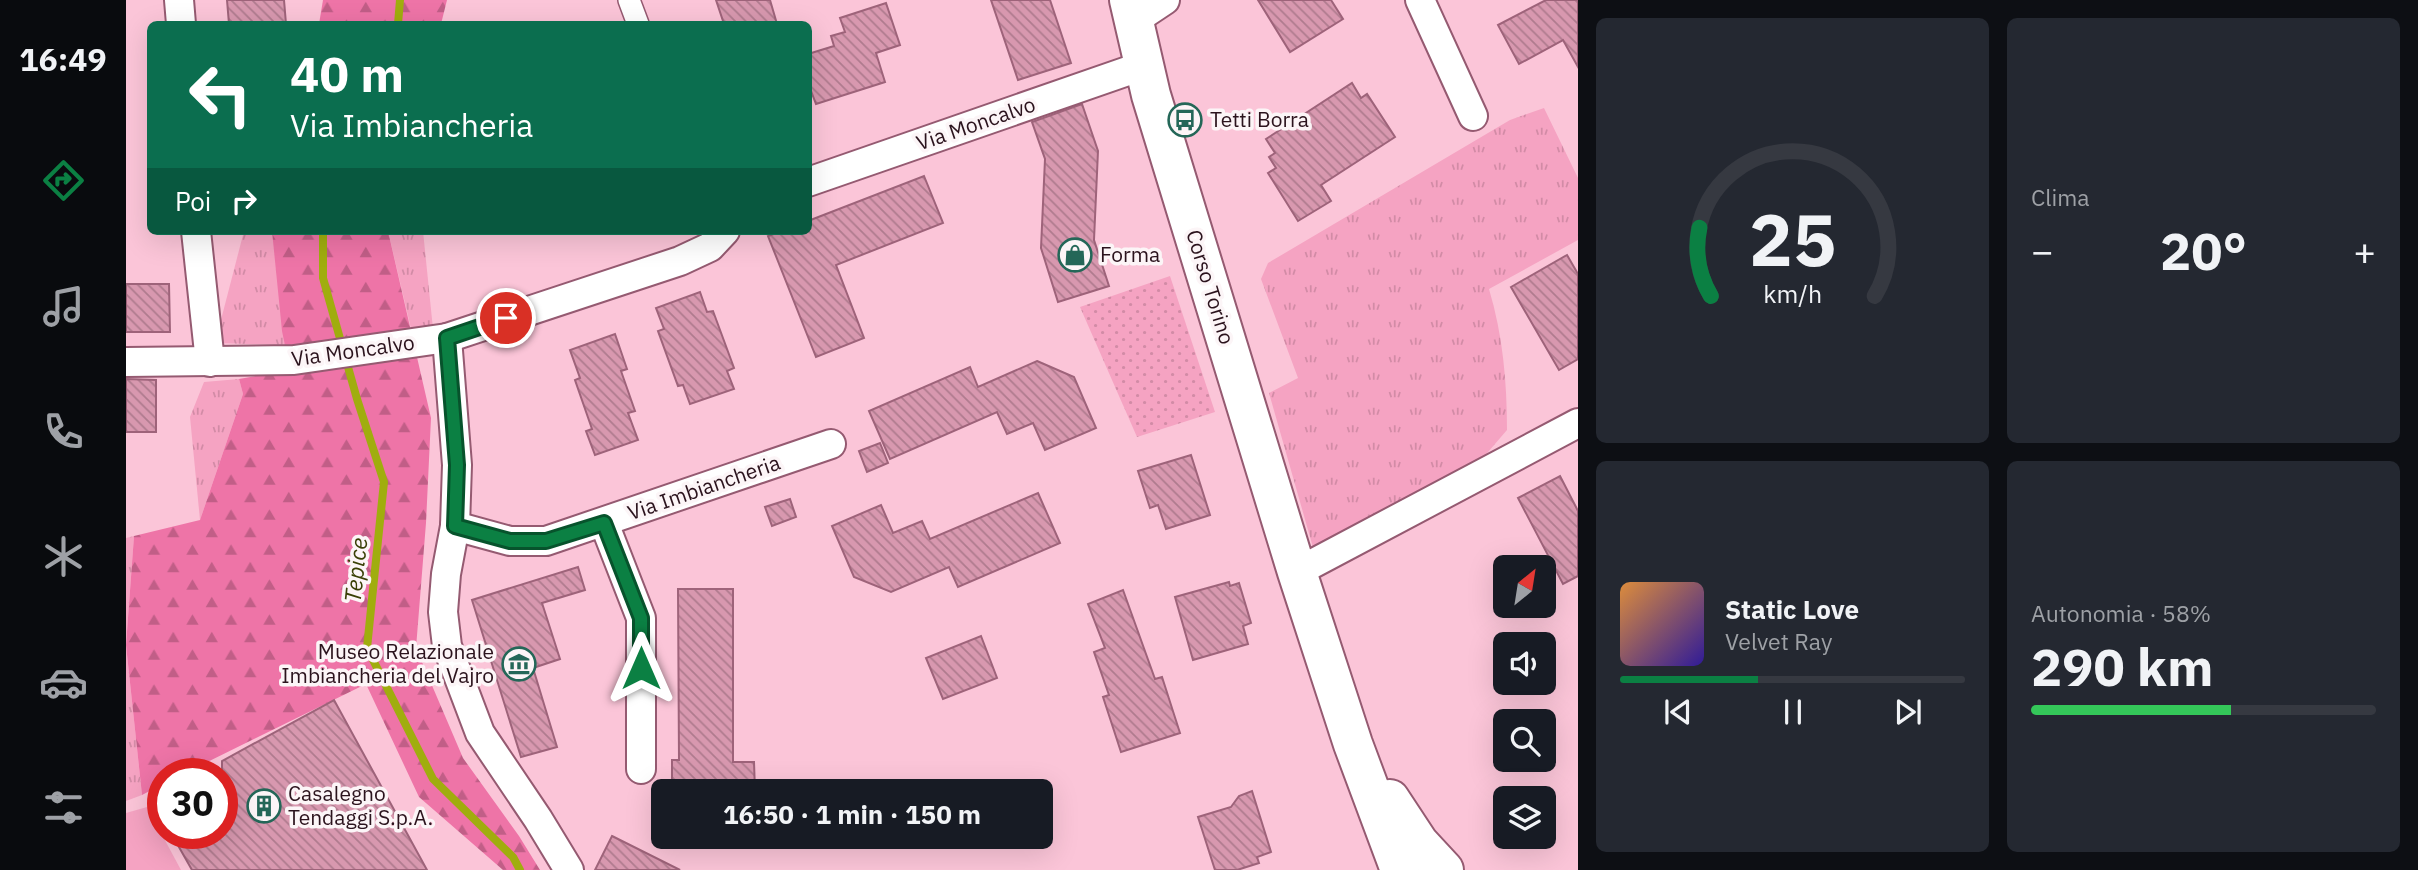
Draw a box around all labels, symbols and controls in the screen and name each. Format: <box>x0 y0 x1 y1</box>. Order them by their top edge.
text: 16:49 <box>19 38 107 80</box>
text: 40 m <box>290 42 404 105</box>
icon: left <box>175 49 266 140</box>
street label: Via Moncalvo <box>912 90 1039 157</box>
bus stop icon: Tetti Borra <box>1166 101 1204 139</box>
text: Via Imbiancheria <box>290 104 533 146</box>
place label: Tetti Borra <box>1210 105 1309 133</box>
icon: directions <box>39 156 88 205</box>
icon: right <box>225 182 263 220</box>
text: Clima <box>2031 182 2090 212</box>
text: Poi <box>175 184 211 218</box>
text: 25 <box>1749 192 1836 287</box>
text: 20° <box>2160 217 2247 284</box>
street label: Corso Torino <box>1180 226 1242 347</box>
text: − <box>2031 226 2054 275</box>
text: + <box>2353 226 2376 275</box>
shop icon: Forma <box>1056 236 1094 274</box>
place label: Forma <box>1100 240 1160 268</box>
text: km/h <box>1763 277 1822 310</box>
icon: music <box>39 282 88 331</box>
pin <box>476 288 536 348</box>
icon: arrive <box>487 299 525 337</box>
street label: Via Moncalvo <box>289 328 416 373</box>
icon: phone <box>39 407 88 456</box>
street label: Via Imbiancheria <box>624 448 784 526</box>
icon: climate <box>39 532 88 581</box>
water label: Tepice <box>337 536 373 604</box>
north arrow <box>1493 555 1556 618</box>
map controls <box>1493 555 1556 849</box>
text: Static Love <box>1725 592 1859 626</box>
text: Autonomia · 58% <box>2031 598 2211 628</box>
text: Velvet Ray <box>1725 626 1832 656</box>
position arrow <box>604 631 678 705</box>
button: sound <box>1493 632 1556 695</box>
text: 290 km <box>2031 633 2213 700</box>
place label: Museo Relazionale Imbiancheria del Vajro <box>281 637 494 689</box>
museum icon: Museo Relazionale Imbiancheria del Vajro <box>500 645 538 683</box>
icon: car <box>39 658 88 707</box>
icon: previous <box>1659 693 1697 731</box>
icon: pause <box>1774 693 1812 731</box>
icon: next <box>1889 693 1927 731</box>
button: search <box>1493 709 1556 772</box>
speed limit sign: 30 <box>147 758 238 849</box>
place label: Casalegno Tendaggi S.p.A. <box>288 779 433 831</box>
icon: filters <box>39 783 88 832</box>
button: layers <box>1493 786 1556 849</box>
building icon: Casalegno Tendaggi S.p.A. <box>245 787 283 825</box>
text: 16:50 · 1 min · 150 m <box>723 797 981 831</box>

